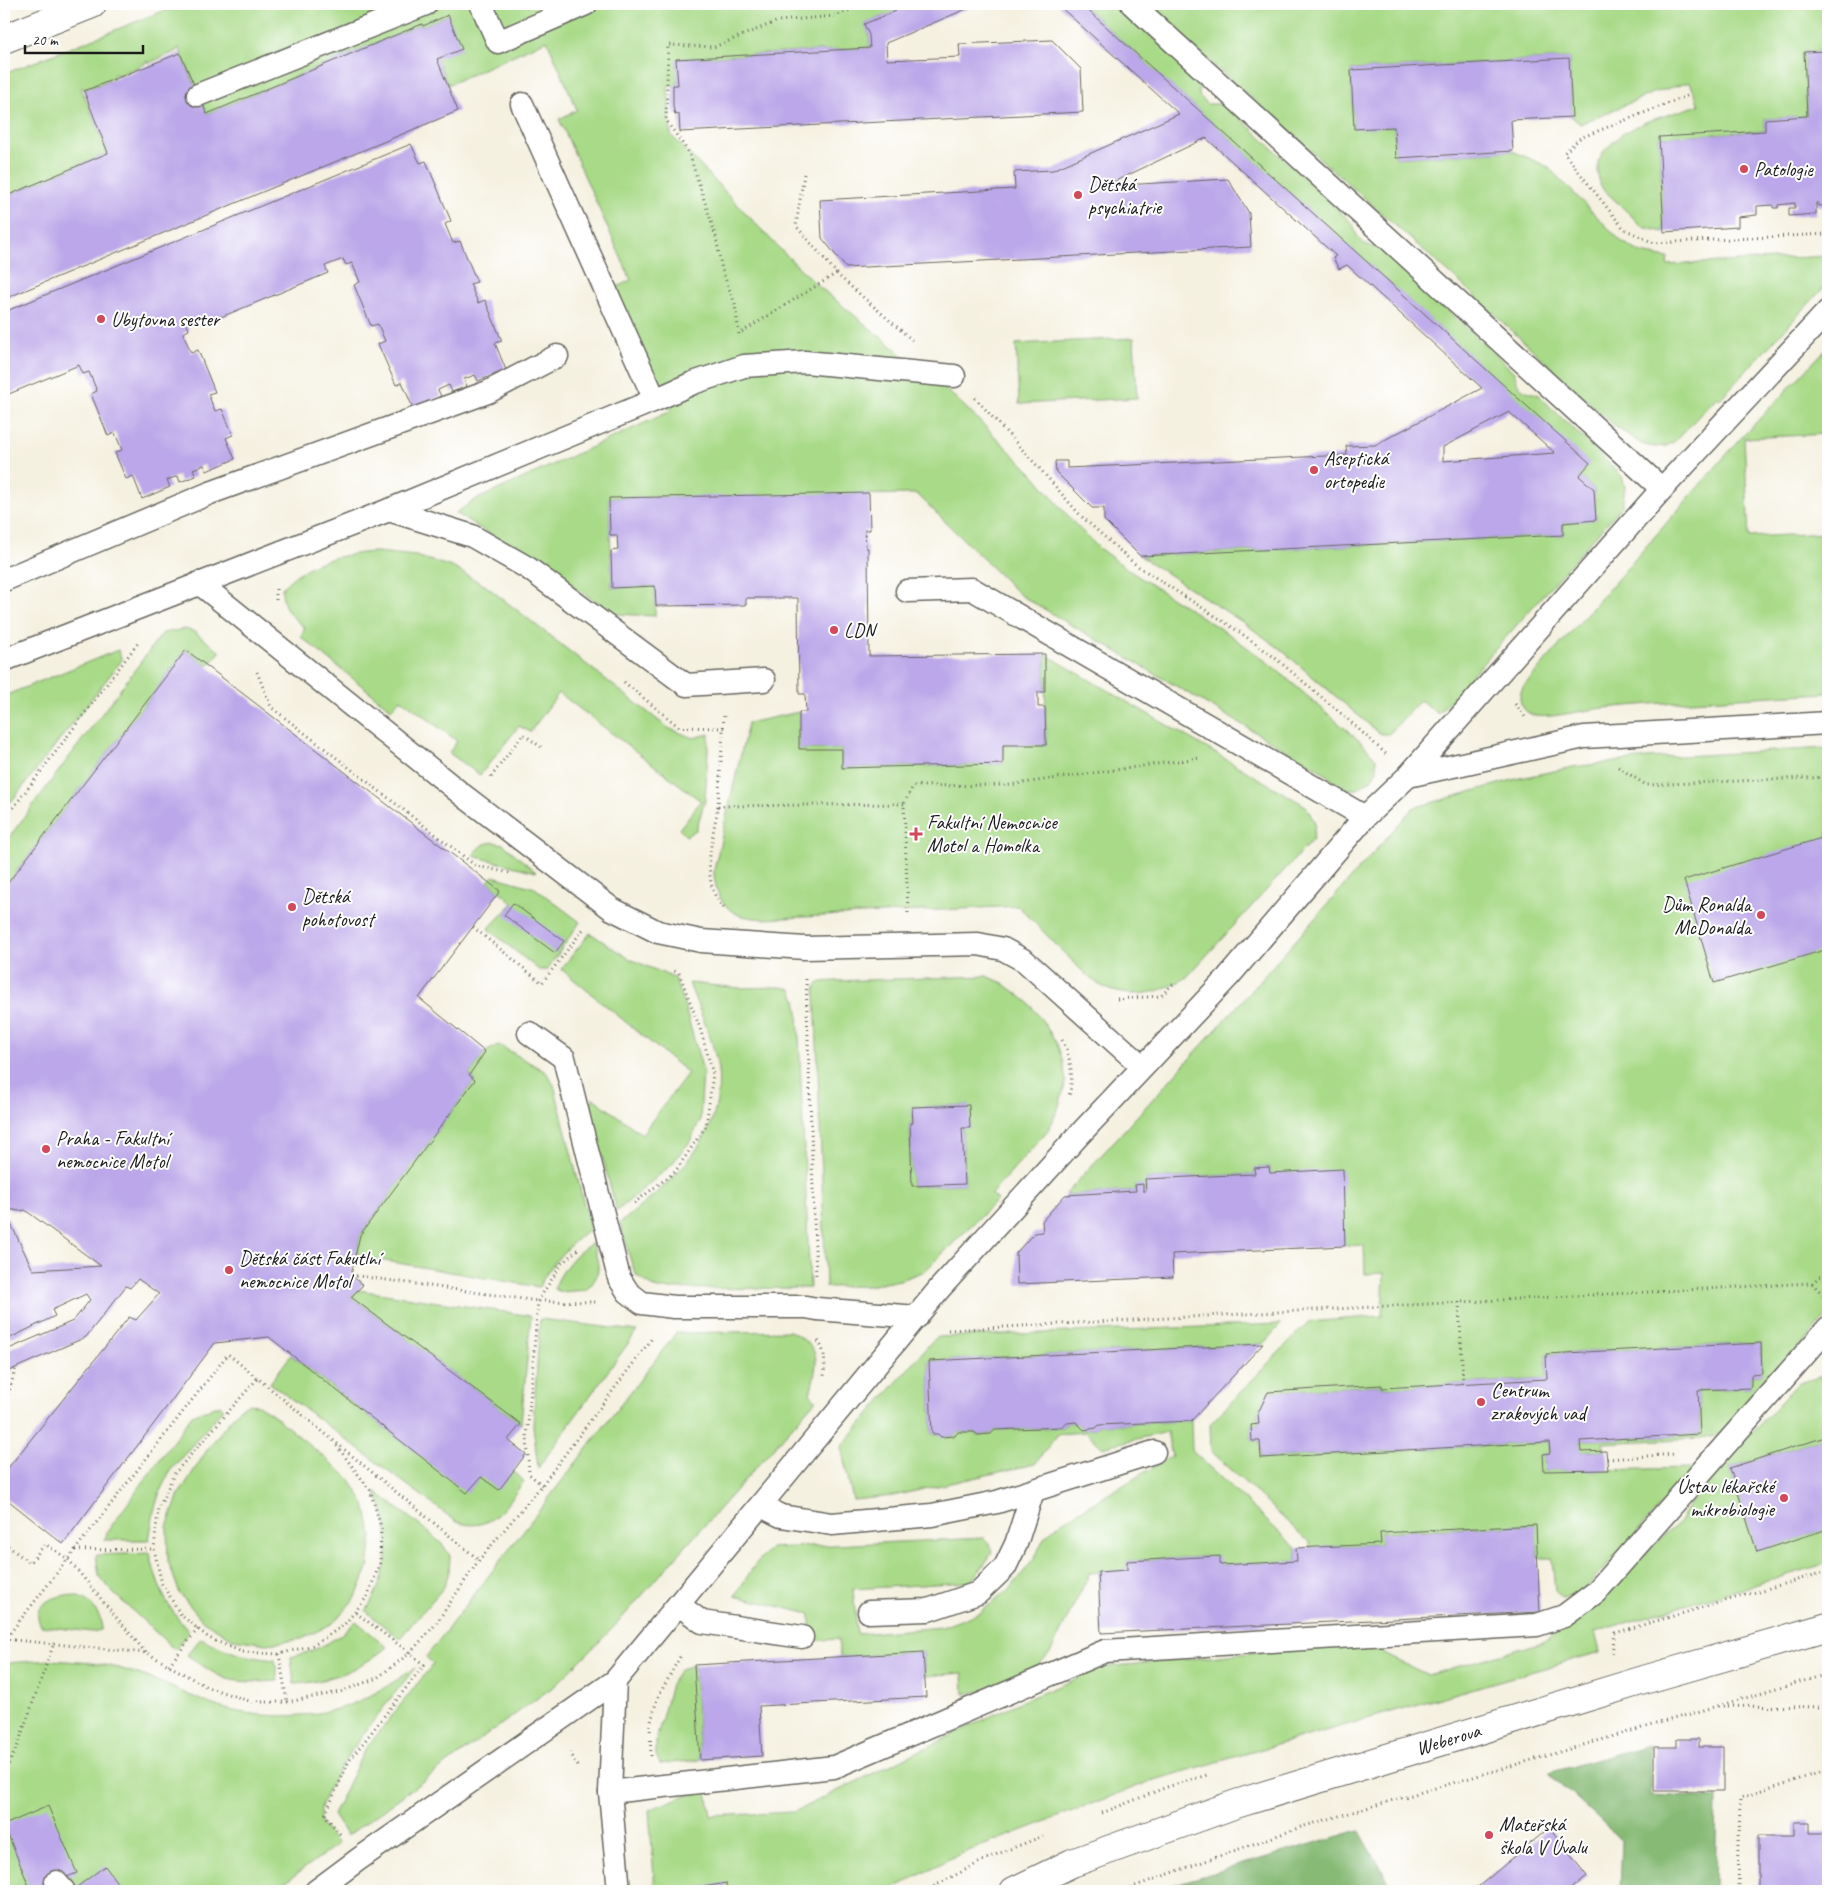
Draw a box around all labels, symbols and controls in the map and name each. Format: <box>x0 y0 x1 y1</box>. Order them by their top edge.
scale bar <box>25 22 142 54</box>
text: 20 m <box>32 31 59 50</box>
place label: Patologie <box>1754 157 1814 182</box>
marker: Patologie <box>1738 163 1750 175</box>
place label: Dětská psychiatrie <box>1088 172 1163 220</box>
marker: Dětská psychiatrie <box>1072 189 1084 201</box>
place label: Ubytovna sester <box>111 307 221 332</box>
marker: Ubytovna sester <box>95 313 107 325</box>
place label: Aseptická ortopedie <box>1324 446 1390 494</box>
marker: Aseptická ortopedie <box>1308 464 1320 476</box>
place label: LDN <box>844 618 878 643</box>
marker: LDN <box>828 624 840 636</box>
place label: Fakultní Nemocnice Motol a Homolka <box>927 810 1058 858</box>
marker: Fakultní Nemocnice Motol a Homolka <box>909 827 923 841</box>
place label: Dětská pohotovost <box>302 884 377 932</box>
place label: Dům Ronalda McDonalda <box>1662 892 1753 940</box>
marker: Dětská pohotovost <box>286 901 298 913</box>
marker: Dům Ronalda McDonalda <box>1755 909 1767 921</box>
place label: Praha - Fakultní nemocnice Motol <box>56 1126 173 1174</box>
marker: Praha - Fakultní nemocnice Motol <box>40 1143 52 1155</box>
place label: Dětská část Fakutlní nemocnice Motol <box>239 1246 384 1294</box>
marker: Dětská část Fakutlní nemocnice Motol <box>223 1264 235 1276</box>
place label: Centrum zrakových vad <box>1491 1378 1588 1426</box>
marker: Centrum zrakových vad <box>1475 1396 1487 1408</box>
place label: Ústav lékařské mikrobiologie <box>1677 1474 1777 1522</box>
marker: Ústav lékařské mikrobiologie <box>1778 1492 1790 1504</box>
street label: Weberova <box>1413 1718 1485 1761</box>
place label: Mateřská škola V Úvalu <box>1499 1812 1588 1860</box>
marker: Mateřská škola V Úvalu <box>1483 1829 1495 1841</box>

